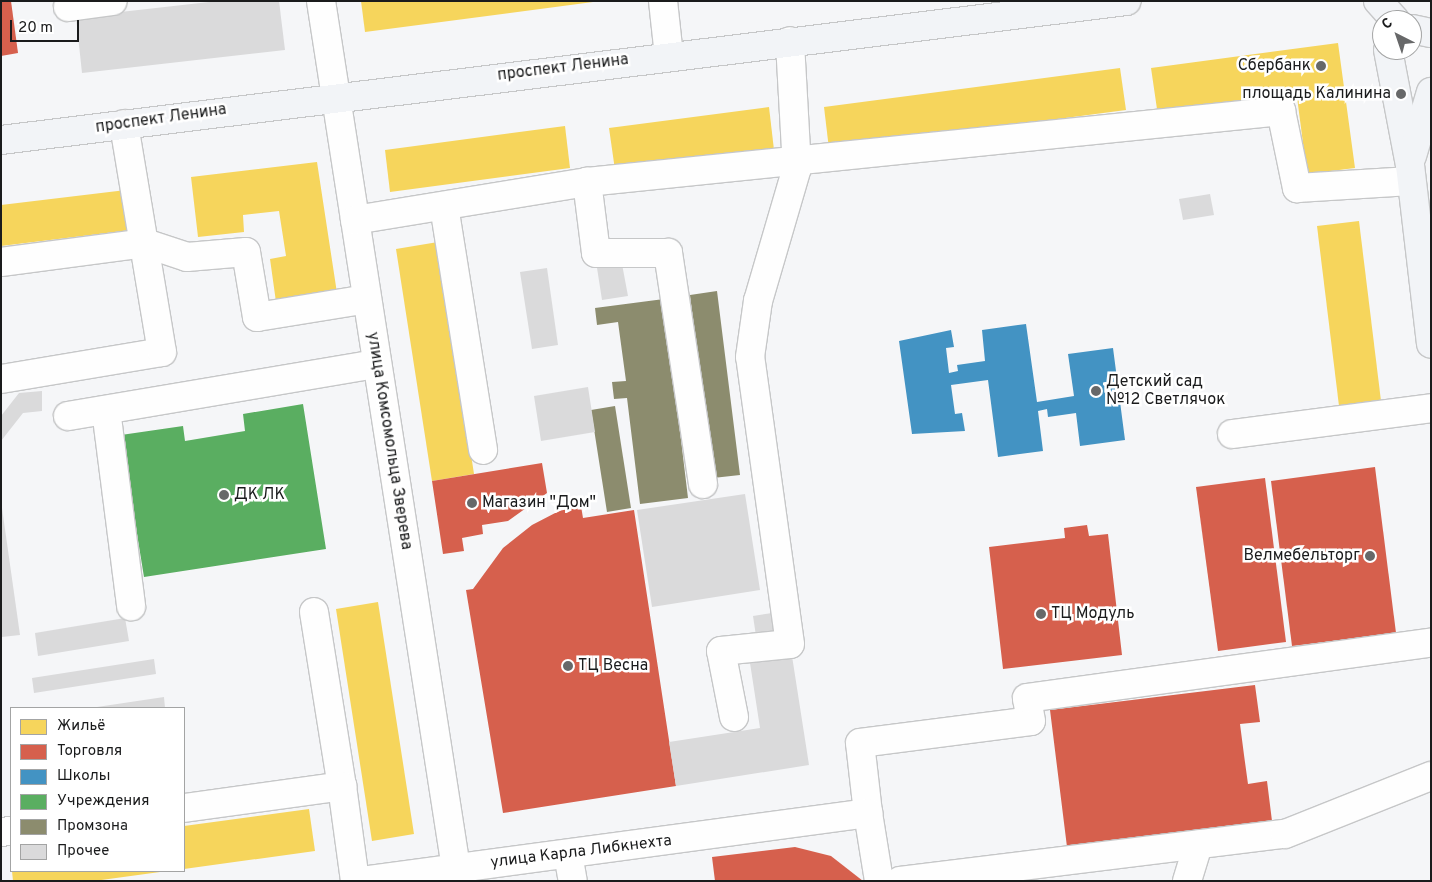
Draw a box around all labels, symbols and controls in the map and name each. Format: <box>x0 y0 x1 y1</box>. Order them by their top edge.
scale bar <box>12 10 81 42</box>
north arrow <box>1372 10 1422 60</box>
text: С <box>1379 15 1396 33</box>
text: 20 m <box>18 19 53 38</box>
street label: проспект Ленина <box>496 50 630 86</box>
place label: Сбербанк <box>1238 56 1311 76</box>
marker: Сбербанк <box>1315 60 1327 72</box>
place label: площадь Калинина <box>1242 84 1391 104</box>
marker: площадь Калинина <box>1395 88 1407 100</box>
street label: проспект Ленина <box>94 100 228 138</box>
street label: улица Комсомольца Зверева <box>362 331 416 551</box>
place label: Детский сад №12 Светлячок <box>1106 372 1225 410</box>
marker: Детский сад №12 Светлячок <box>1090 385 1102 397</box>
place label: ДК ЛК <box>234 485 285 505</box>
marker: ДК ЛК <box>218 489 230 501</box>
place label: Магазин "Дом" <box>482 493 596 513</box>
marker: Магазин "Дом" <box>466 497 478 509</box>
place label: Велмебельторг <box>1243 546 1360 566</box>
marker: Велмебельторг <box>1364 550 1376 562</box>
place label: ТЦ Модуль <box>1051 604 1135 624</box>
marker: ТЦ Модуль <box>1035 608 1047 620</box>
place label: ТЦ Весна <box>578 656 648 676</box>
marker: ТЦ Весна <box>562 660 574 672</box>
legend <box>10 707 185 872</box>
text: Жильё <box>57 717 105 736</box>
text: Торговля <box>57 742 122 761</box>
text: Школы <box>57 767 111 786</box>
text: Учреждения <box>57 792 149 811</box>
text: Промзона <box>57 817 128 836</box>
street label: улица Карла Либкнехта <box>489 831 673 873</box>
text: Прочее <box>57 842 109 861</box>

